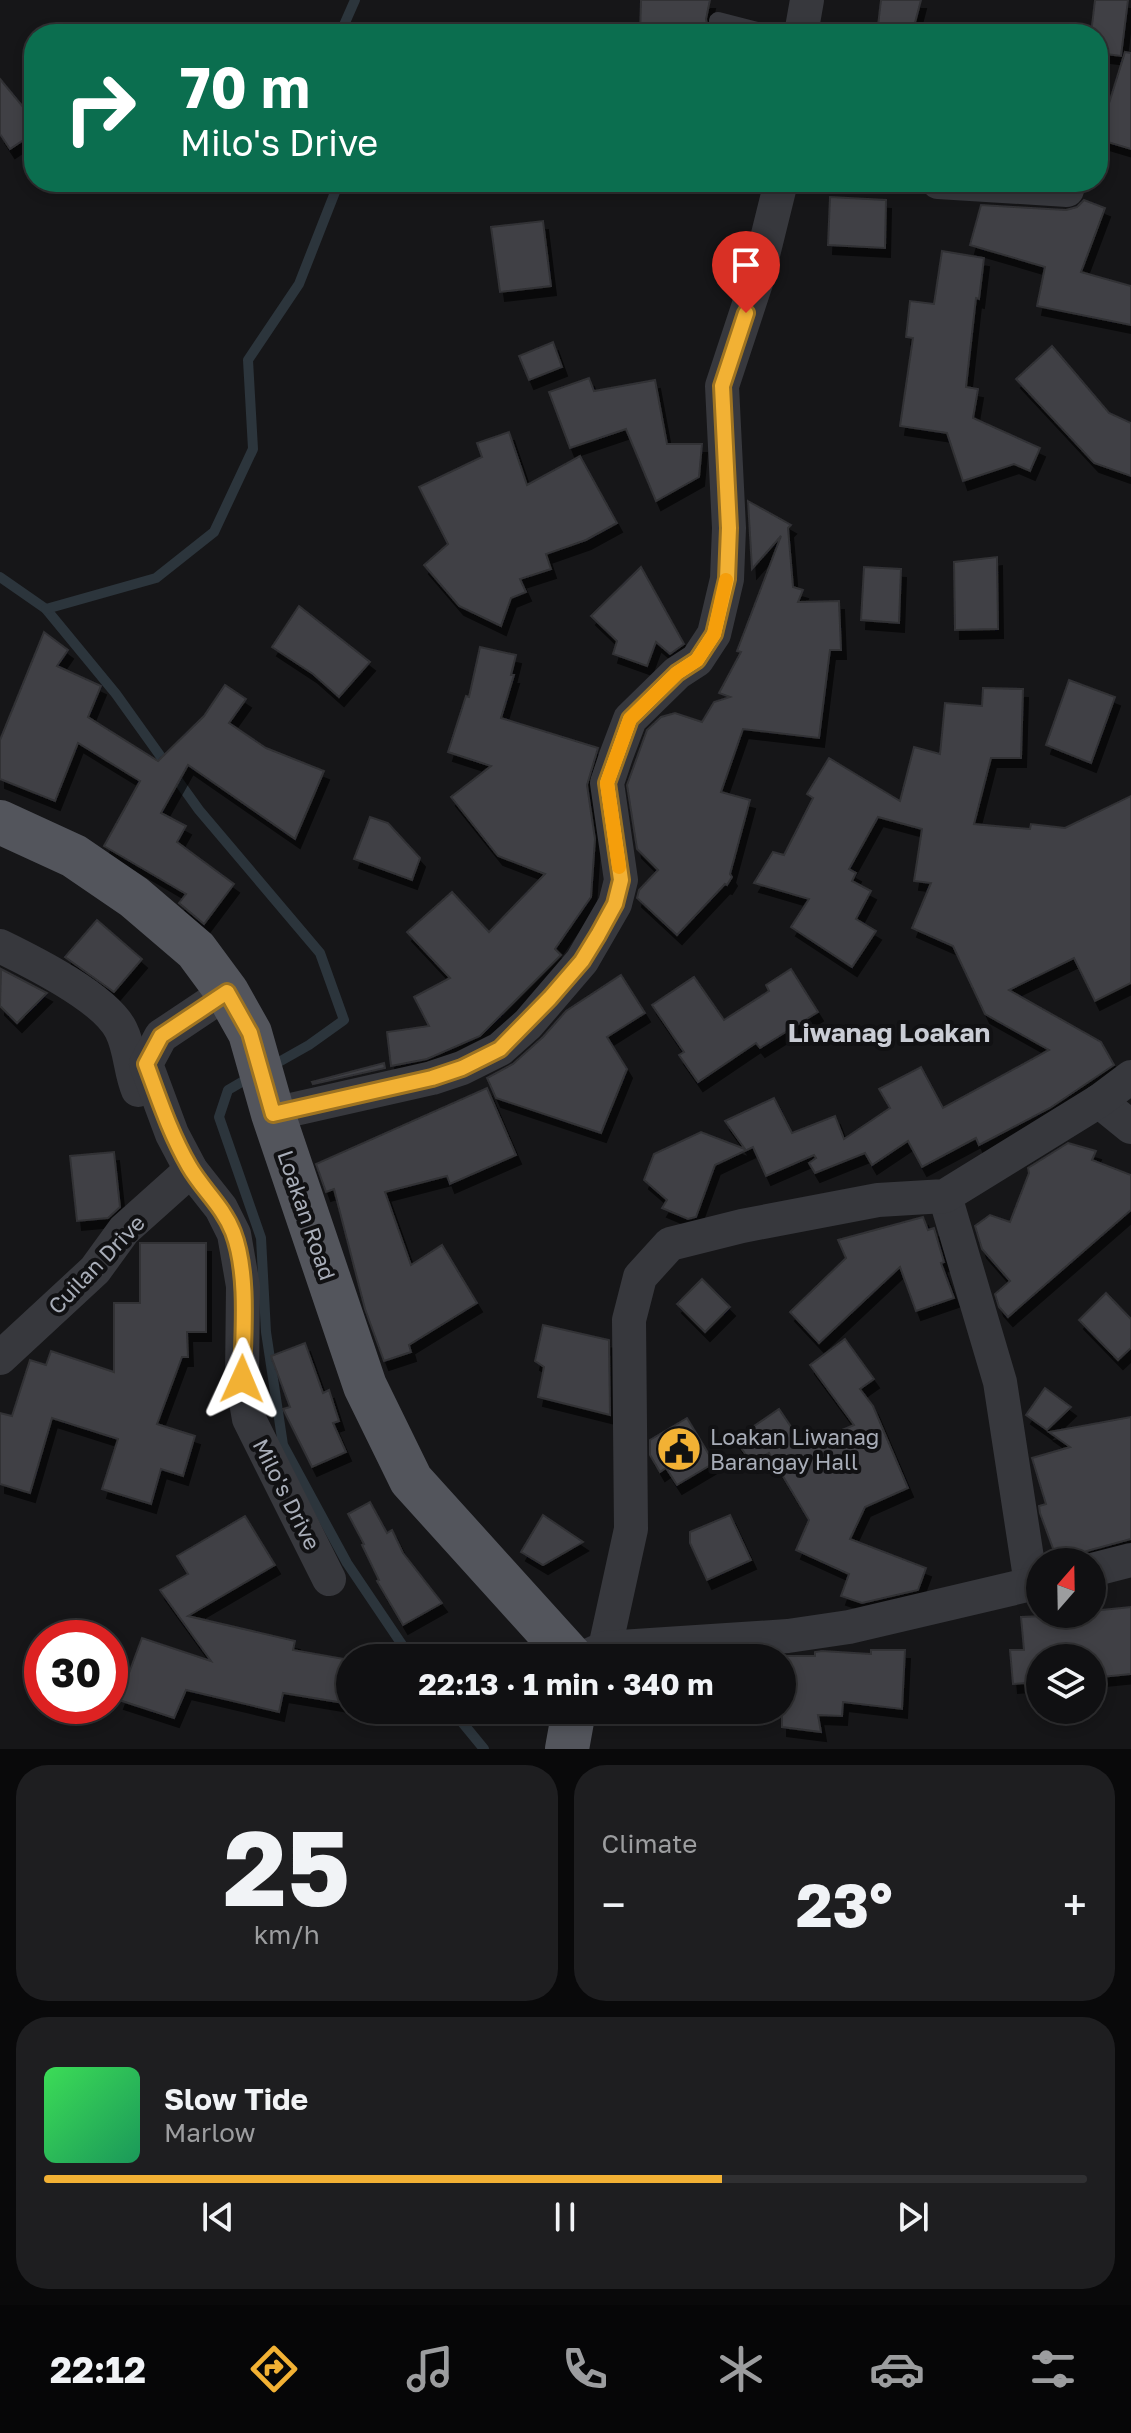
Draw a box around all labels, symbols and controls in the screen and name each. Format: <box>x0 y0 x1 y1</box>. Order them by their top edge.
text: 70 m <box>180 53 310 120</box>
icon: right <box>48 56 152 160</box>
text: Milo's Drive <box>180 121 378 164</box>
pin <box>712 231 780 313</box>
icon: arrive <box>724 243 768 287</box>
district label: Liwanag Loakan <box>788 1017 990 1048</box>
street label: Loakan Road <box>272 1147 342 1283</box>
street label: Cuilan Drive <box>42 1209 150 1319</box>
position arrow <box>200 1337 284 1421</box>
place label: Loakan Liwanag Barangay Hall <box>710 1423 879 1475</box>
public building icon: Loakan Liwanag Barangay Hall <box>655 1425 703 1473</box>
street label: Milo's Drive <box>247 1434 327 1554</box>
north arrow <box>1026 1548 1106 1628</box>
map controls <box>1026 1548 1106 1724</box>
speed limit sign: 30 <box>24 1620 128 1724</box>
button: layers <box>1026 1644 1106 1724</box>
text: 22:13 · 1 min · 340 m <box>418 1666 714 1702</box>
text: 25 <box>223 1804 350 1929</box>
text: Climate <box>602 1828 697 1859</box>
text: 23° <box>796 1868 893 1940</box>
text: − <box>602 1878 626 1931</box>
text: + <box>1063 1878 1087 1931</box>
text: km/h <box>254 1919 320 1950</box>
text: Slow Tide <box>164 2081 308 2117</box>
text: Marlow <box>164 2117 256 2148</box>
icon: previous <box>196 2195 240 2239</box>
icon: pause <box>543 2195 587 2239</box>
icon: next <box>891 2195 935 2239</box>
icon: directions <box>246 2341 302 2397</box>
icon: music <box>402 2341 458 2397</box>
icon: phone <box>557 2341 613 2397</box>
icon: climate <box>713 2341 769 2397</box>
icon: car <box>869 2341 925 2397</box>
icon: filters <box>1025 2341 1081 2397</box>
text: 22:12 <box>50 2348 146 2391</box>

